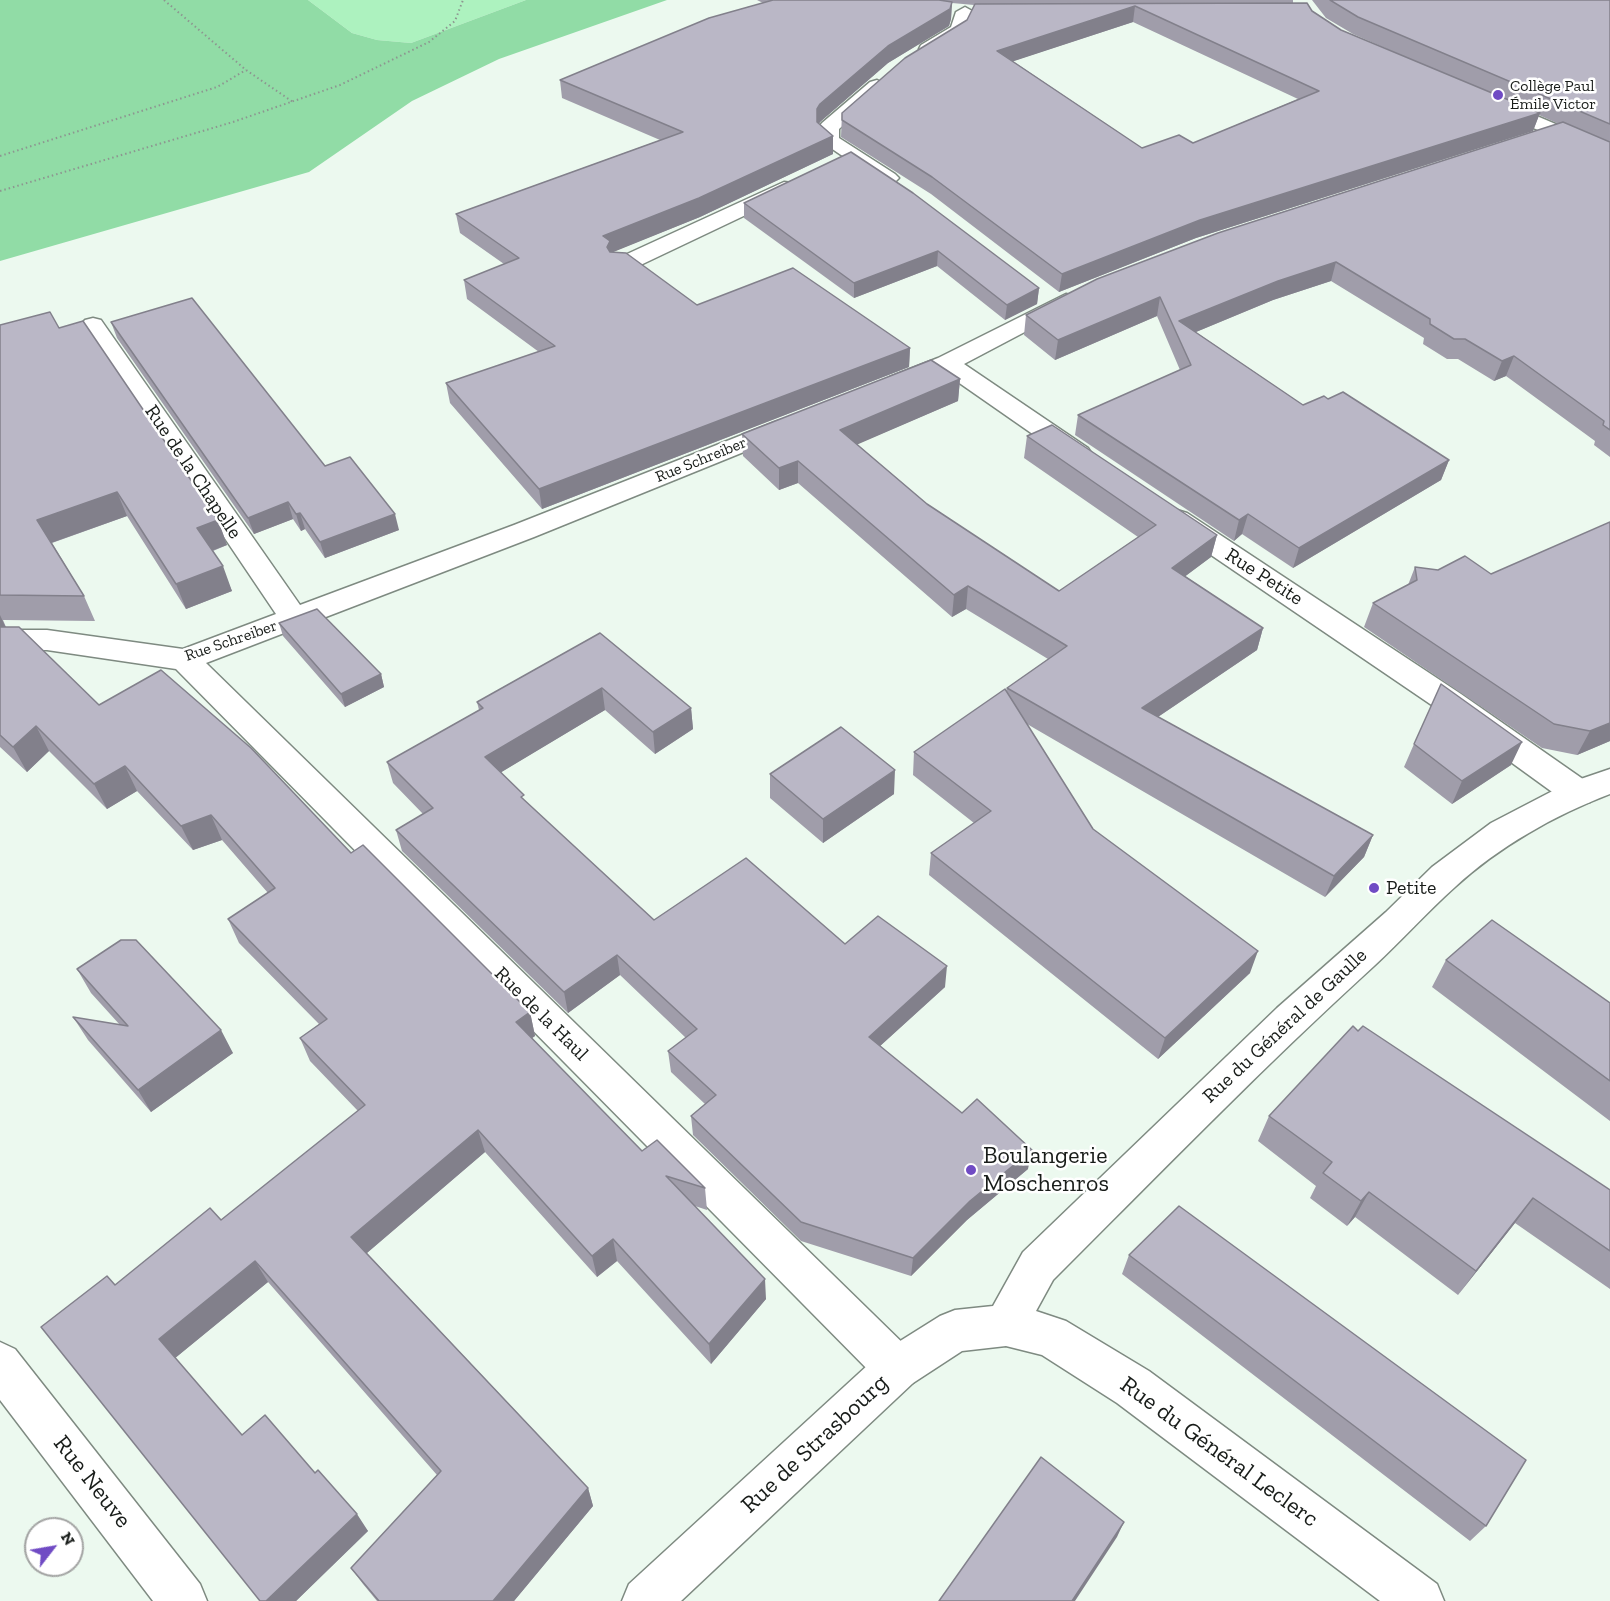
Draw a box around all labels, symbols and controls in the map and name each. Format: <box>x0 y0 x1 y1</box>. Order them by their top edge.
place label: Collège Paul Émile Victor <box>1510 76 1596 114</box>
marker: Collège Paul Émile Victor <box>1491 88 1505 102</box>
street label: Rue de la Chapelle <box>139 401 247 543</box>
street label: Rue Schreiber <box>653 433 749 487</box>
street label: Rue Petite <box>1221 543 1307 611</box>
street label: Rue Schreiber <box>182 616 280 666</box>
place label: Petite <box>1386 876 1436 900</box>
marker: Petite <box>1367 881 1381 895</box>
street label: Rue du Général de Gaulle <box>1198 944 1372 1108</box>
street label: Rue de la Haul <box>489 962 593 1066</box>
place label: Boulangerie Moschenros <box>983 1142 1109 1198</box>
marker: Boulangerie Moschenros <box>964 1163 978 1177</box>
street label: Rue de Strasbourg <box>735 1368 895 1520</box>
street label: Rue du Général Leclerc <box>1114 1370 1324 1534</box>
street label: Rue Neuve <box>47 1430 137 1534</box>
north arrow <box>24 1517 84 1577</box>
text: N <box>57 1528 79 1549</box>

